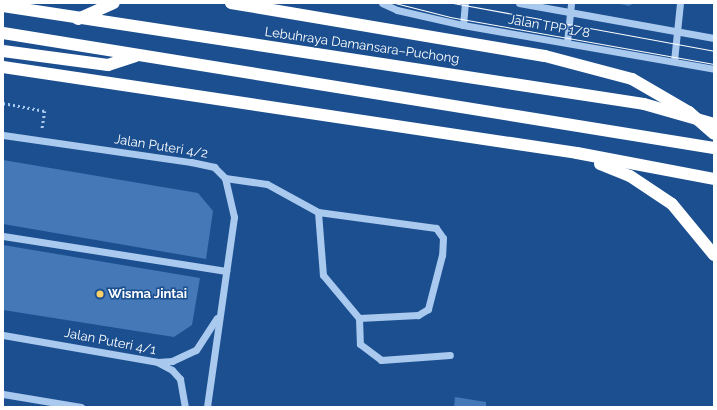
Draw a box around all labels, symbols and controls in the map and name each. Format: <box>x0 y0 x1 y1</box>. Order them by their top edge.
street label: Jalan TPP 1/8 <box>507 12 591 42</box>
street label: Lebuhraya Damansara–Puchong <box>264 25 460 67</box>
street label: Jalan Puteri 4/2 <box>113 132 209 162</box>
place label: Wisma Jintai <box>108 286 187 302</box>
marker: Wisma Jintai <box>95 289 105 299</box>
street label: Jalan Puteri 4/1 <box>63 325 157 359</box>

